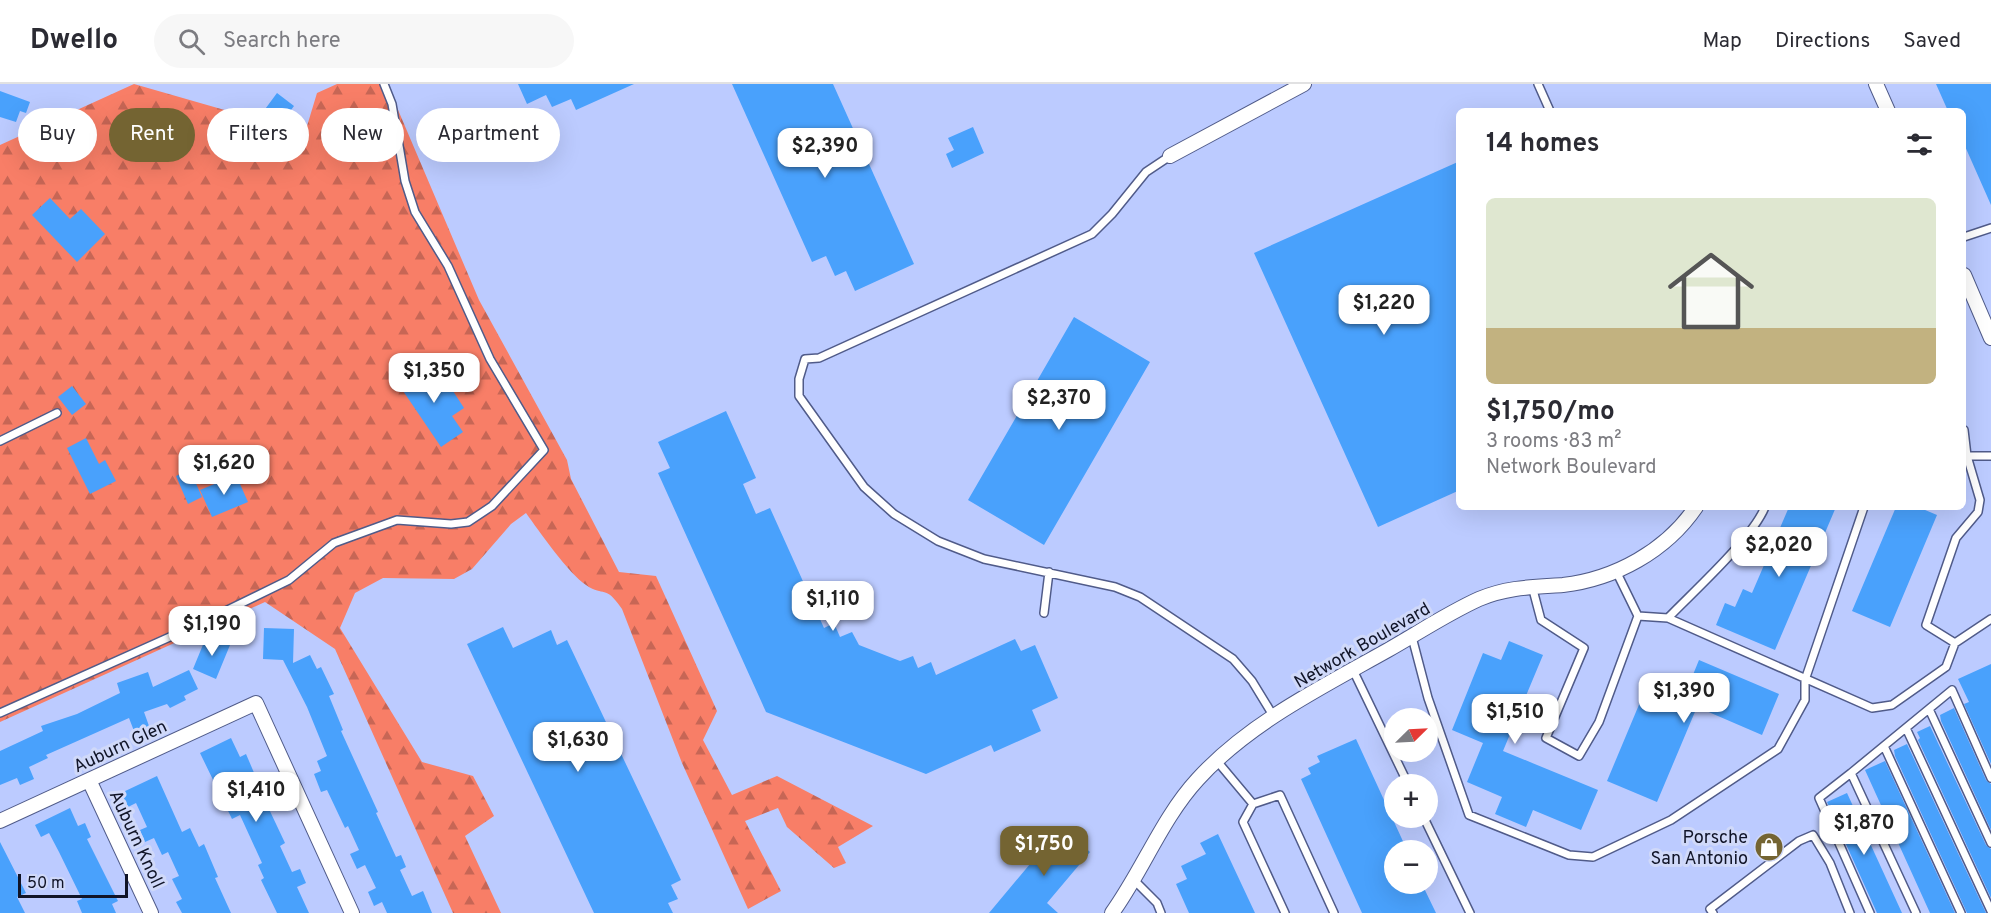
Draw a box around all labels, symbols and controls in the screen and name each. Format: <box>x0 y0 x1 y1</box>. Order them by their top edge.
search box <box>154 14 574 68</box>
text: Dwello <box>30 23 118 59</box>
icon: search <box>175 25 208 58</box>
text: Search here <box>223 28 341 55</box>
text: Map <box>1702 28 1742 55</box>
text: Directions <box>1775 28 1870 55</box>
text: Saved <box>1903 28 1961 55</box>
chip: Buy <box>18 108 97 162</box>
chip: Rent <box>109 108 195 162</box>
chip: Filters <box>207 108 309 162</box>
chip: New <box>321 108 404 162</box>
chip: Apartment <box>416 108 560 162</box>
pin: $2,390 <box>776 128 874 179</box>
text: 14 homes <box>1486 128 1600 161</box>
icon: filters <box>1903 128 1936 161</box>
text: $2,390 <box>792 134 858 160</box>
icon: home <box>1657 237 1765 345</box>
pin: $1,220 <box>1335 285 1433 336</box>
text: $1,220 <box>1353 291 1415 317</box>
pin: $1,350 <box>385 353 483 404</box>
text: $1,350 <box>403 359 465 385</box>
pin: $2,370 <box>1010 380 1108 431</box>
text: $2,370 <box>1027 386 1091 412</box>
text: $1,750/mo <box>1486 396 1615 429</box>
text: 3 rooms · 83 m² <box>1486 429 1621 455</box>
pin: $1,620 <box>175 445 273 496</box>
text: $1,620 <box>193 451 255 477</box>
text: Network Boulevard <box>1486 455 1657 481</box>
pin: $2,020 <box>1730 527 1828 578</box>
text: $2,020 <box>1745 533 1813 559</box>
pin: $1,110 <box>784 581 882 632</box>
text: $1,110 <box>806 587 860 613</box>
street label: Network Boulevard <box>1291 598 1435 695</box>
pin: $1,190 <box>163 606 261 657</box>
text: $1,190 <box>183 612 241 638</box>
pin: $1,390 <box>1635 673 1733 724</box>
text: $1,390 <box>1653 679 1715 705</box>
pin: $1,510 <box>1466 694 1564 745</box>
text: $1,510 <box>1486 700 1544 726</box>
north arrow <box>1384 708 1438 762</box>
map controls <box>1384 708 1438 894</box>
street label: Auburn Glen <box>70 716 171 779</box>
pin: $1,630 <box>529 722 627 773</box>
text: $1,630 <box>547 728 609 754</box>
pin: $1,410 <box>207 772 305 823</box>
button: + <box>1384 774 1438 828</box>
text: $1,410 <box>226 778 286 804</box>
street label: Auburn Knoll <box>103 787 168 892</box>
pin: $1,870 <box>1815 805 1913 856</box>
text: $1,870 <box>1833 811 1895 837</box>
pin: $1,750 <box>995 826 1093 877</box>
place label: Porsche San Antonio <box>1650 827 1748 871</box>
shop icon: Porsche San Antonio <box>1753 831 1785 863</box>
text: $1,750 <box>1014 832 1074 858</box>
button: − <box>1384 840 1438 894</box>
scale bar <box>18 871 128 898</box>
text: 50 m <box>27 874 65 894</box>

